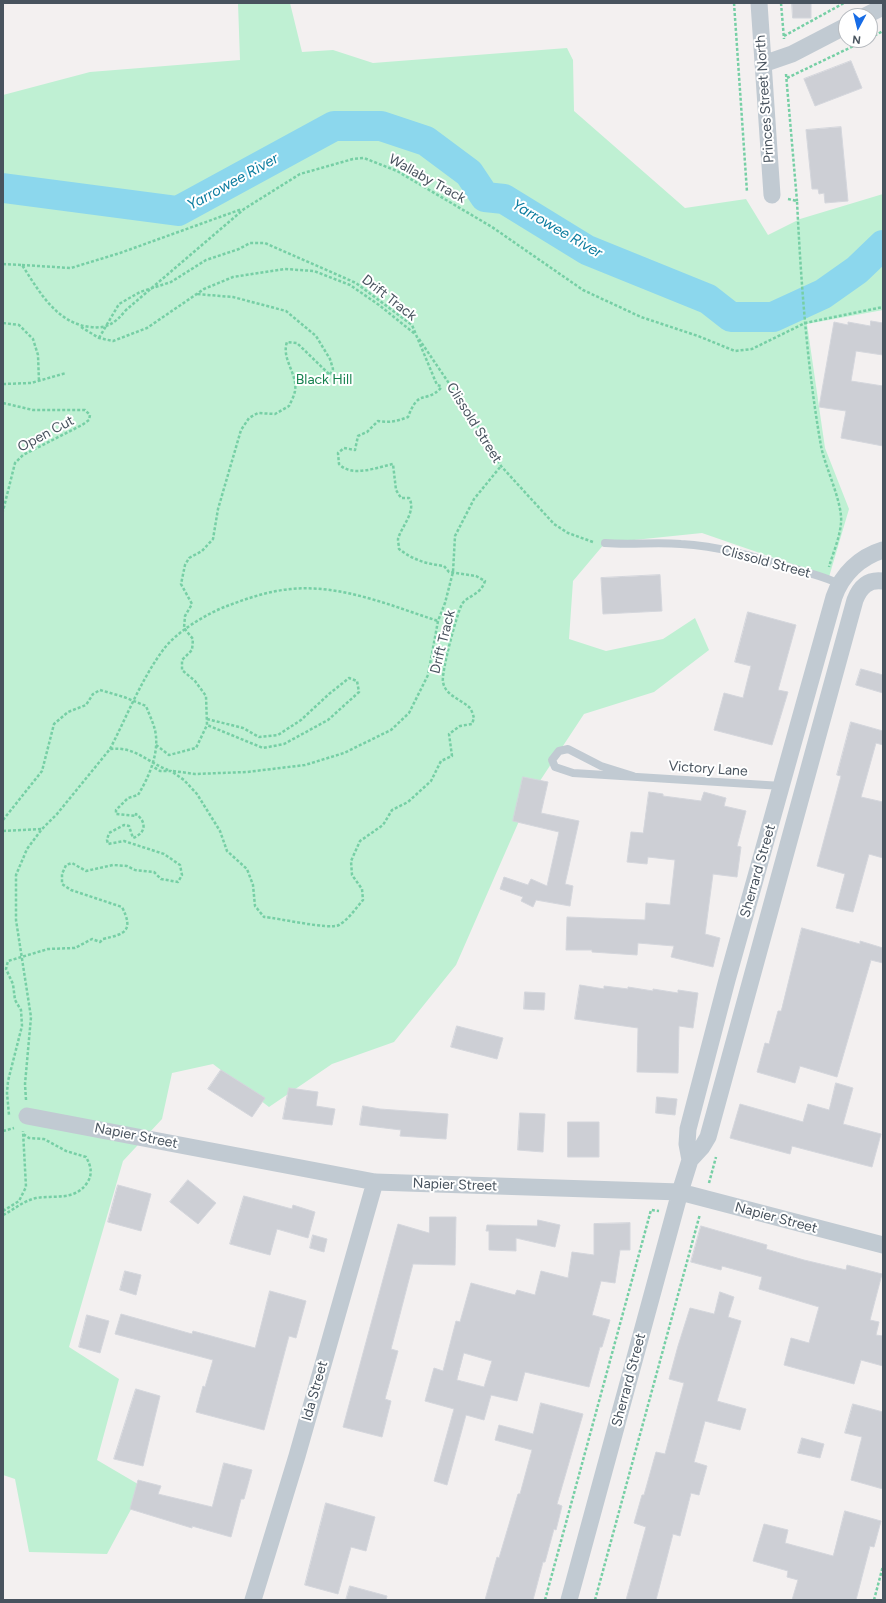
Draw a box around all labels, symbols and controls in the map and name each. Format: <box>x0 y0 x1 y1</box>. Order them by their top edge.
north arrow <box>838 8 878 48</box>
text: N <box>852 32 862 46</box>
street label: Princes Street North <box>752 34 778 164</box>
water label: Yarrowee River <box>184 150 282 214</box>
street label: Wallaby Track <box>386 151 468 207</box>
water label: Yarrowee River <box>509 196 605 262</box>
street label: Drift Track <box>358 271 420 325</box>
park label: Black Hill <box>296 372 352 388</box>
street label: Clissold Street <box>443 380 505 466</box>
street label: Open Cut <box>15 412 77 456</box>
street label: Clissold Street <box>720 542 812 582</box>
street label: Drift Track <box>427 609 459 675</box>
street label: Victory Lane <box>668 758 748 780</box>
street label: Sherrard Street <box>737 822 779 920</box>
street label: Napier Street <box>93 1120 179 1152</box>
street label: Napier Street <box>412 1175 498 1195</box>
street label: Napier Street <box>733 1199 819 1237</box>
street label: Sherrard Street <box>608 1331 650 1429</box>
street label: Ida Street <box>298 1359 332 1423</box>

